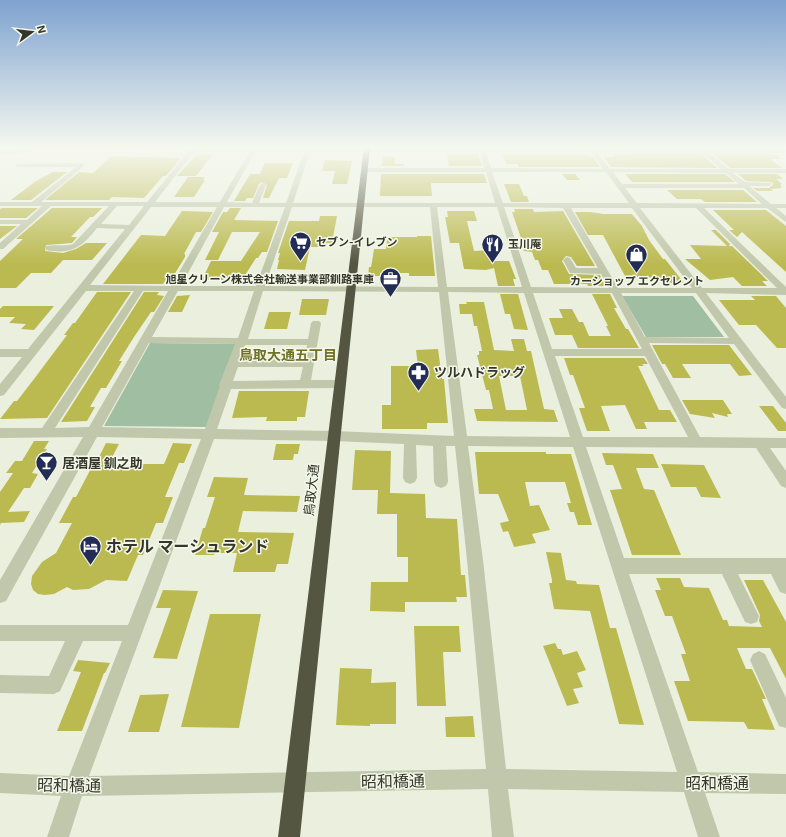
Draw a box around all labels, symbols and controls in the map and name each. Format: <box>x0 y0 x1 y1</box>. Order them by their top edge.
north arrow <box>12 12 52 52</box>
text: N <box>35 24 49 35</box>
supermarket icon: セブン-イレブン <box>287 229 313 262</box>
restaurant icon: 玉川庵 <box>480 231 506 264</box>
place label: セブン-イレブン <box>316 235 398 248</box>
place label: 玉川庵 <box>508 237 542 250</box>
shop icon: カーショップ エクセレント <box>624 242 650 275</box>
office icon: 旭星クリーン株式会社輸送事業部釧路車庫 <box>377 266 403 299</box>
place label: 旭星クリーン株式会社輸送事業部釧路車庫 <box>166 272 374 285</box>
place label: カーショップ エクセレント <box>570 274 704 287</box>
district label: 鳥取大通五丁目 <box>239 346 337 363</box>
pharmacy icon: ツルハドラッグ <box>405 359 431 392</box>
place label: ツルハドラッグ <box>434 364 525 380</box>
bar icon: 居酒屋 釧之助 <box>33 450 59 483</box>
place label: 居酒屋 釧之助 <box>62 455 143 471</box>
street label: 鳥取大通 <box>300 463 322 517</box>
hotel icon: ホテル マーシュランド <box>77 533 103 566</box>
place label: ホテル マーシュランド <box>106 536 269 555</box>
street label: 昭和橋通 <box>361 770 425 791</box>
street label: 昭和橋通 <box>685 773 749 792</box>
street label: 昭和橋通 <box>37 774 101 795</box>

